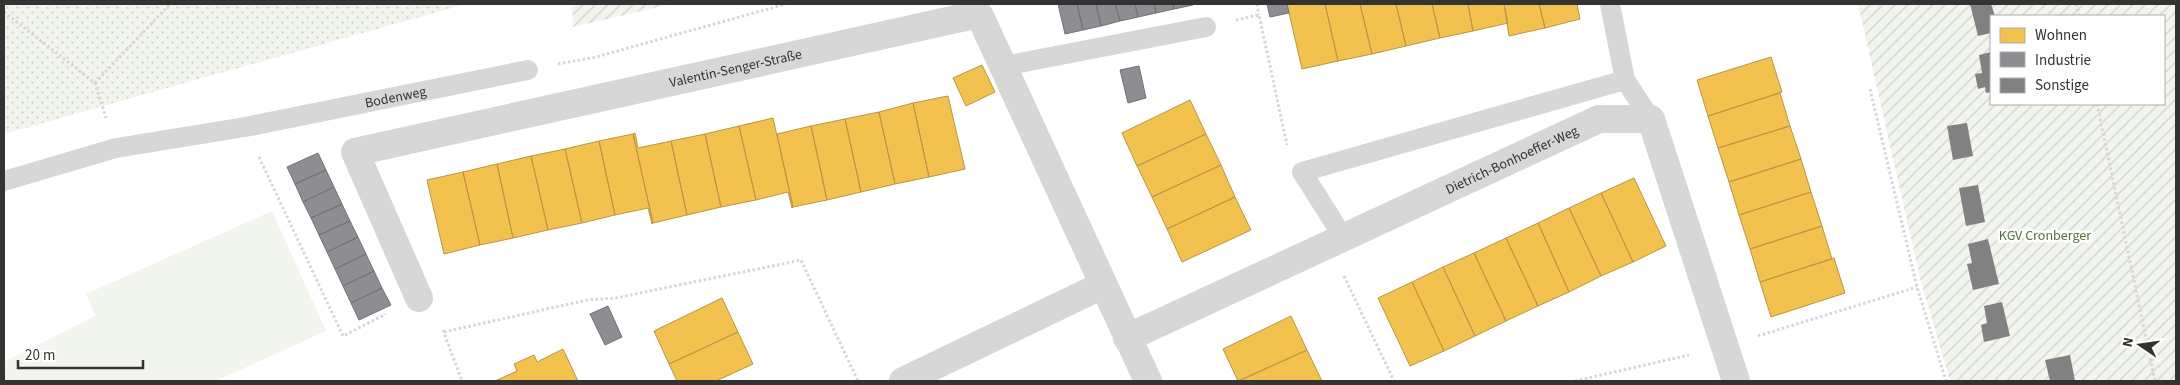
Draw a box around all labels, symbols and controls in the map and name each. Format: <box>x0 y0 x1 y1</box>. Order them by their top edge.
legend <box>1990 15 2165 105</box>
text: Wohnen <box>2035 25 2087 46</box>
street label: Valentin-Senger-Straße <box>667 44 804 93</box>
text: Industrie <box>2035 50 2091 71</box>
text: Sonstige <box>2035 75 2089 96</box>
street label: Bodenweg <box>363 82 428 114</box>
street label: Dietrich-Bonhoeffer-Weg <box>1442 121 1582 200</box>
park label: KGV Cronberger <box>1999 226 2091 246</box>
north arrow <box>2115 320 2165 370</box>
text: N <box>2118 336 2139 349</box>
scale bar <box>18 338 142 370</box>
text: 20 m <box>25 345 55 366</box>

